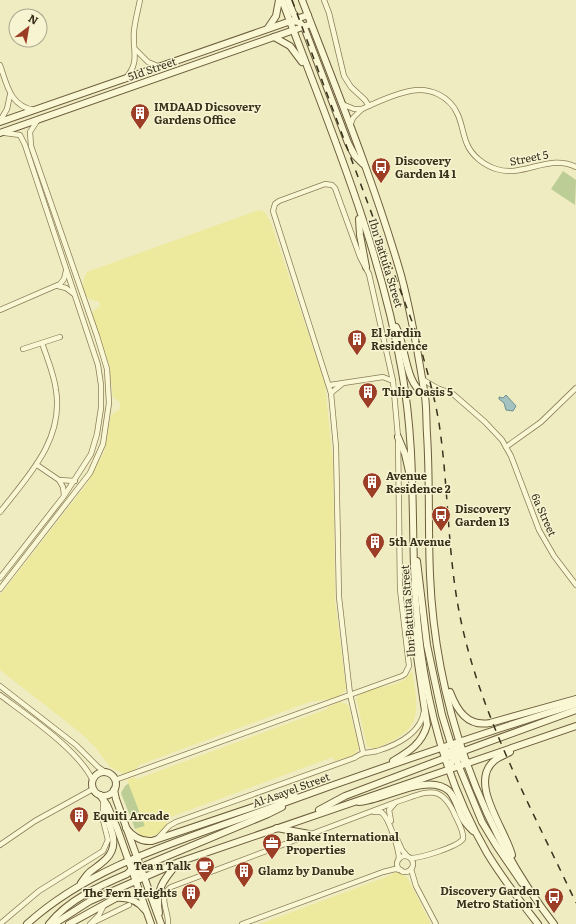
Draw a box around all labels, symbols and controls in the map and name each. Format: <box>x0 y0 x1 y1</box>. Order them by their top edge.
north arrow <box>8 8 48 48</box>
text: N <box>26 9 42 28</box>
street label: 51d Street <box>125 52 179 84</box>
place label: IMDAAD Dicsovery Gardens Office <box>154 98 261 127</box>
building icon: IMDAAD Dicsovery Gardens Office <box>129 102 151 130</box>
street label: Street 5 <box>508 145 550 169</box>
place label: Discovery Garden 14 1 <box>395 152 457 181</box>
bus stop icon: Discovery Garden 14 1 <box>370 156 392 184</box>
street label: Ibn Battuta Street <box>366 216 408 310</box>
place label: El Jardin Residence <box>371 324 428 353</box>
building icon: El Jardin Residence <box>346 328 368 356</box>
building icon: Tulip Oasis 5 <box>357 381 379 409</box>
place label: Tulip Oasis 5 <box>382 383 453 399</box>
place label: Avenue Residence 2 <box>386 467 451 496</box>
building icon: Avenue Residence 2 <box>361 471 383 499</box>
street label: 6a Street <box>528 491 562 539</box>
place label: Discovery Garden 13 <box>455 500 511 529</box>
bus stop icon: Discovery Garden 13 <box>430 504 452 532</box>
building icon: 5th Avenue <box>364 531 386 559</box>
place label: 5th Avenue <box>389 533 451 549</box>
street label: Ibn Battuta Street <box>396 564 418 658</box>
street label: Al Asayel Street <box>250 767 332 810</box>
building icon: Equiti Arcade <box>68 805 90 833</box>
place label: Equiti Arcade <box>93 807 169 823</box>
place label: Banke International Properties <box>286 828 399 857</box>
office icon: Banke International Properties <box>261 832 283 860</box>
cafe icon: Tea n Talk <box>194 855 216 883</box>
place label: Tea n Talk <box>133 857 192 873</box>
building icon: Glamz by Danube <box>233 860 255 888</box>
place label: Glamz by Danube <box>258 862 354 878</box>
building icon: The Fern Heights <box>180 882 202 910</box>
place label: Discovery Garden Metro Station 1 <box>440 882 540 911</box>
place label: The Fern Heights <box>83 884 178 900</box>
bus stop icon: Discovery Garden Metro Station 1 <box>543 886 565 914</box>

